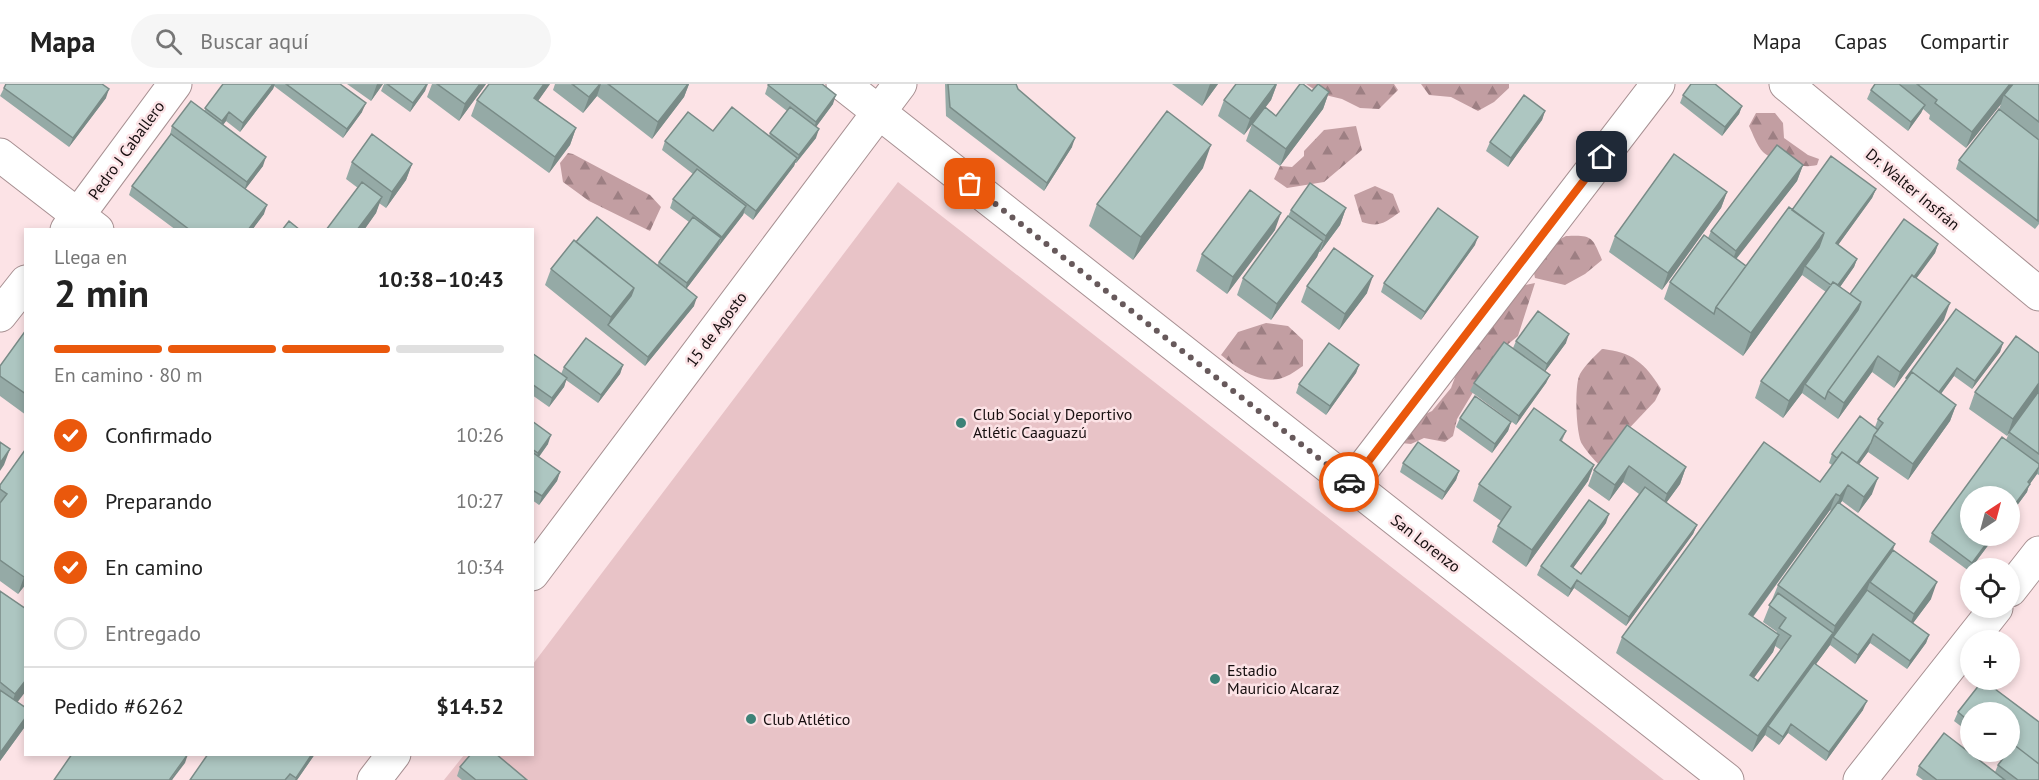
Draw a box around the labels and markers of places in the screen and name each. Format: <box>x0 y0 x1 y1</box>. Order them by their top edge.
pin <box>1576 131 1627 182</box>
pin <box>944 158 995 209</box>
place label: Club Social y Deportivo Atlétic Caaguazú <box>973 404 1132 442</box>
marker: Club Social y Deportivo Atlétic Caaguazú <box>954 416 968 430</box>
place label: Estadio Mauricio Alcaraz <box>1227 660 1340 698</box>
marker: Estadio Mauricio Alcaraz <box>1208 672 1222 686</box>
place label: Club Atlético <box>763 709 850 729</box>
marker: Club Atlético <box>744 712 758 726</box>

